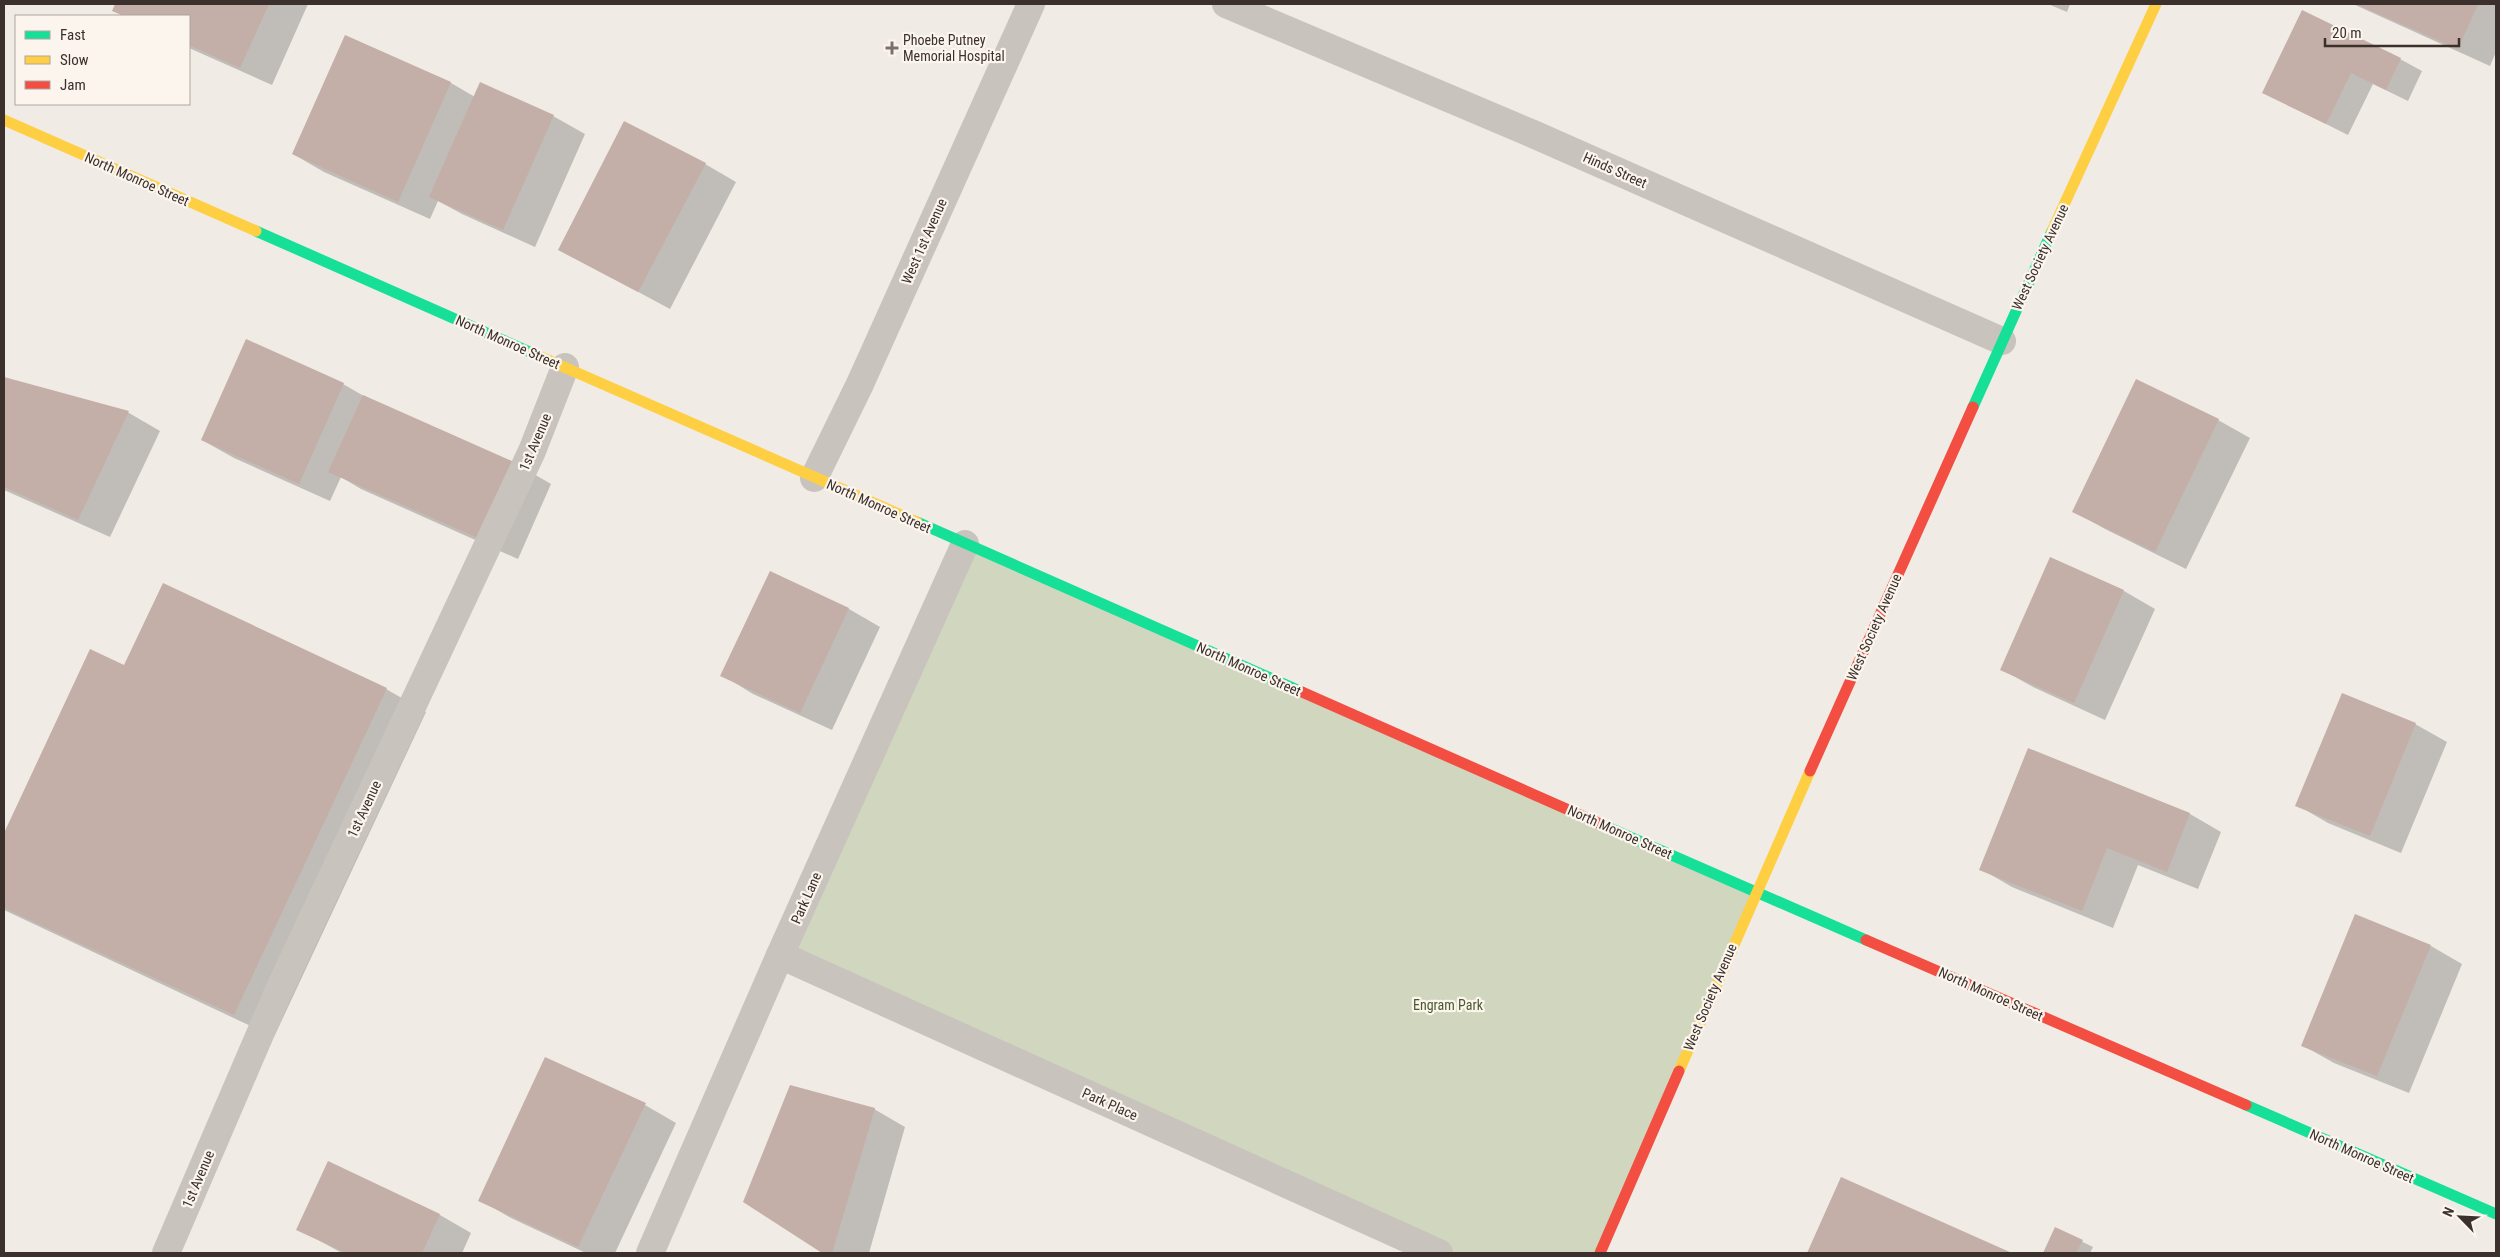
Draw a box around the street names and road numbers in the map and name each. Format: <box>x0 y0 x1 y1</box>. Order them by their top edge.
street label: North Monroe Street <box>82 149 192 209</box>
street label: Hinds Street <box>1581 149 1649 191</box>
street label: West 1st Avenue <box>898 195 950 286</box>
street label: West Society Avenue <box>2008 201 2072 312</box>
street label: North Monroe Street <box>453 312 563 372</box>
street label: 1st Avenue <box>516 410 554 473</box>
street label: North Monroe Street <box>824 476 934 536</box>
street label: West Society Avenue <box>1843 571 1905 683</box>
street label: North Monroe Street <box>1194 639 1304 699</box>
street label: 1st Avenue <box>344 778 384 840</box>
street label: North Monroe Street <box>1565 802 1675 862</box>
street label: Park Lane <box>788 869 825 926</box>
street label: West Society Avenue <box>1680 941 1740 1053</box>
street label: North Monroe Street <box>1936 964 2046 1024</box>
street label: Park Place <box>1080 1085 1141 1123</box>
street label: North Monroe Street <box>2307 1126 2417 1186</box>
street label: 1st Avenue <box>179 1147 217 1210</box>

